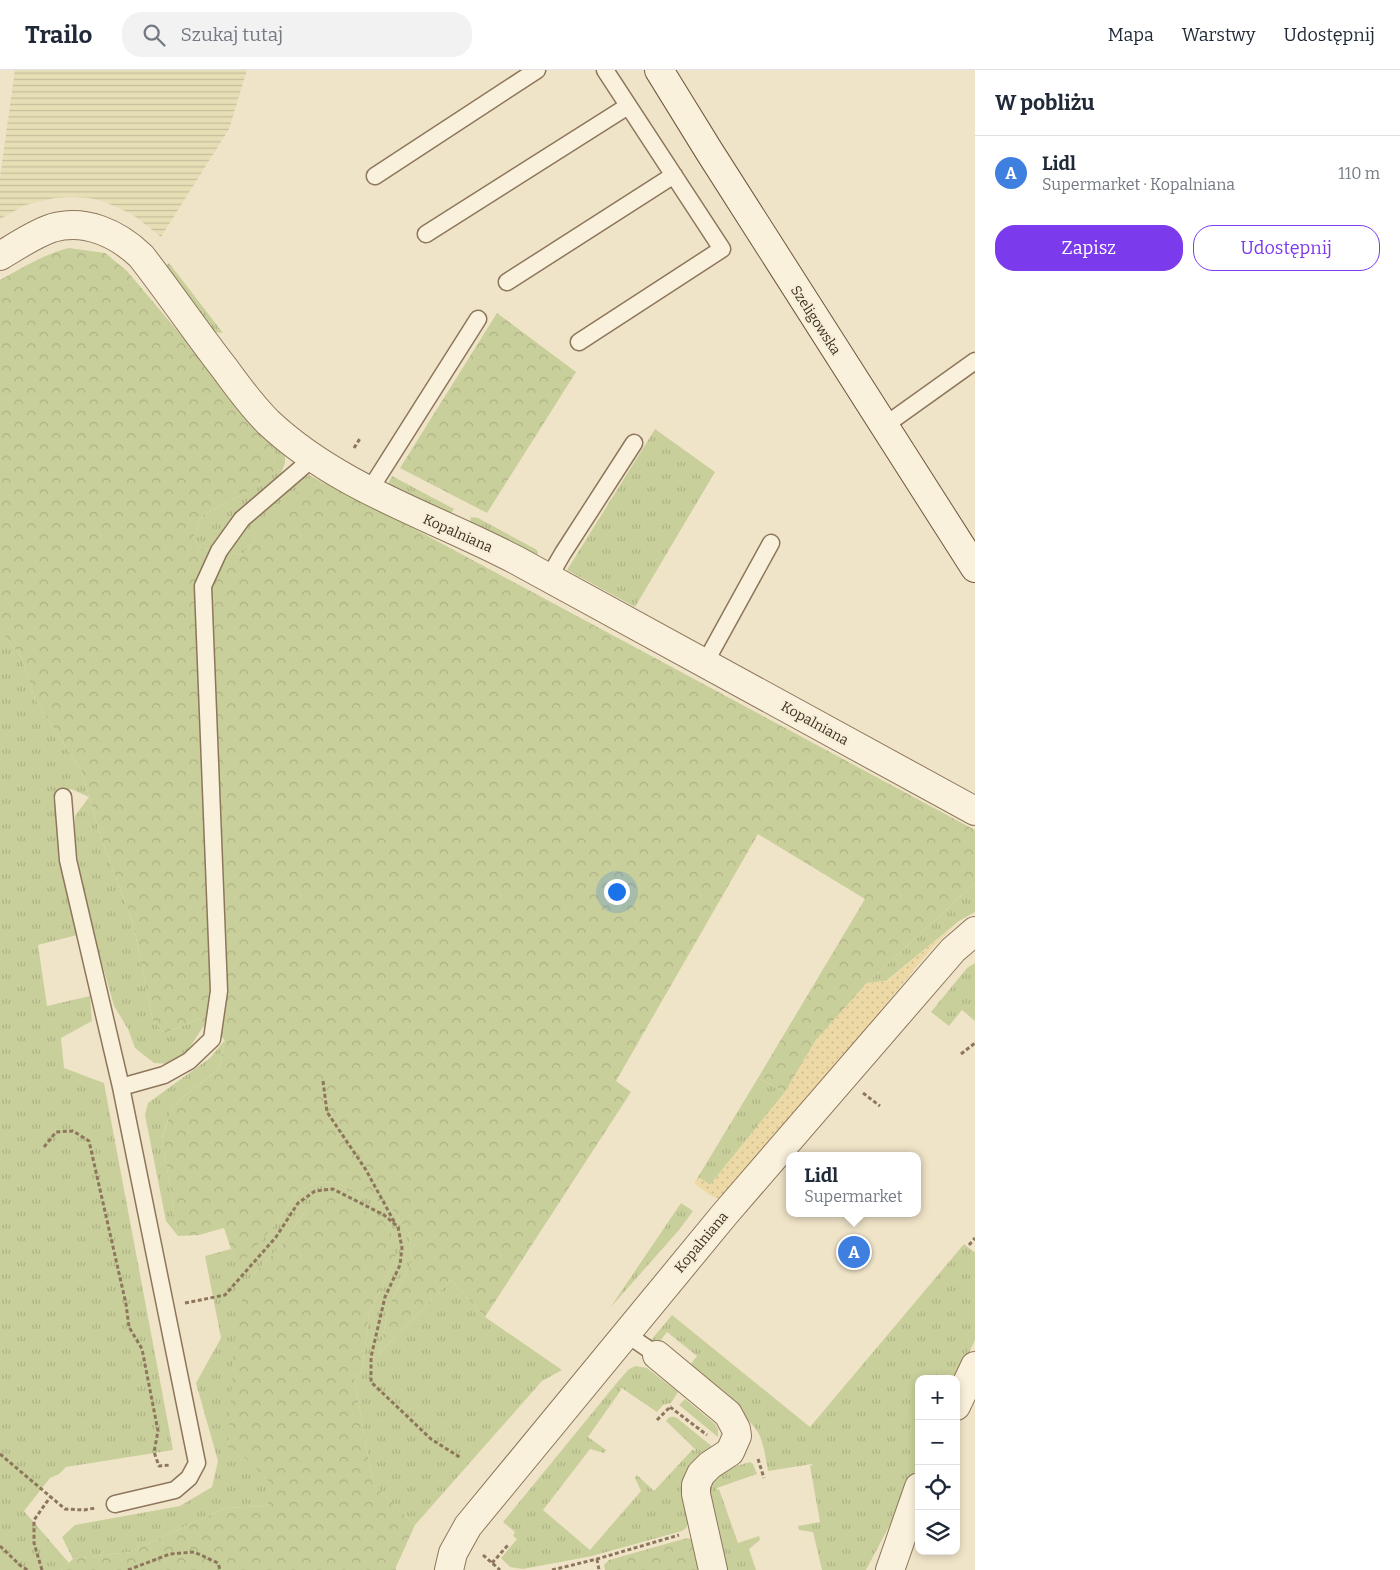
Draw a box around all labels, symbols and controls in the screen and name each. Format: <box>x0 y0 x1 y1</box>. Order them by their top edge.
search box <box>122 12 472 57</box>
text: Trailo <box>25 21 92 49</box>
icon: search <box>140 21 168 49</box>
text: Szukaj tutaj <box>180 23 283 46</box>
text: Mapa <box>1108 24 1154 46</box>
text: Warstwy <box>1182 24 1256 46</box>
text: Udostępnij <box>1284 24 1375 46</box>
text: W pobliżu <box>995 90 1095 116</box>
text: Lidl <box>1042 152 1076 175</box>
text: A <box>1005 164 1017 183</box>
text: 110 m <box>1338 164 1380 183</box>
text: Supermarket · Kopalniana <box>1042 175 1235 194</box>
button: Zapisz <box>995 225 1183 271</box>
button: Udostępnij <box>1193 225 1380 271</box>
street label: Szeligowska <box>787 282 844 358</box>
street label: Kopalniana <box>420 511 496 556</box>
street label: Kopalniana <box>778 698 852 749</box>
your location <box>604 879 630 905</box>
popup <box>786 1152 921 1217</box>
text: Lidl <box>804 1164 838 1187</box>
text: Supermarket <box>804 1187 903 1206</box>
street label: Kopalniana <box>671 1208 732 1276</box>
pin: A <box>838 1233 870 1271</box>
map controls <box>915 1375 960 1555</box>
button: + <box>915 1375 960 1420</box>
button: − <box>915 1420 960 1465</box>
button: locate <box>915 1465 960 1510</box>
button: layers <box>915 1510 960 1555</box>

